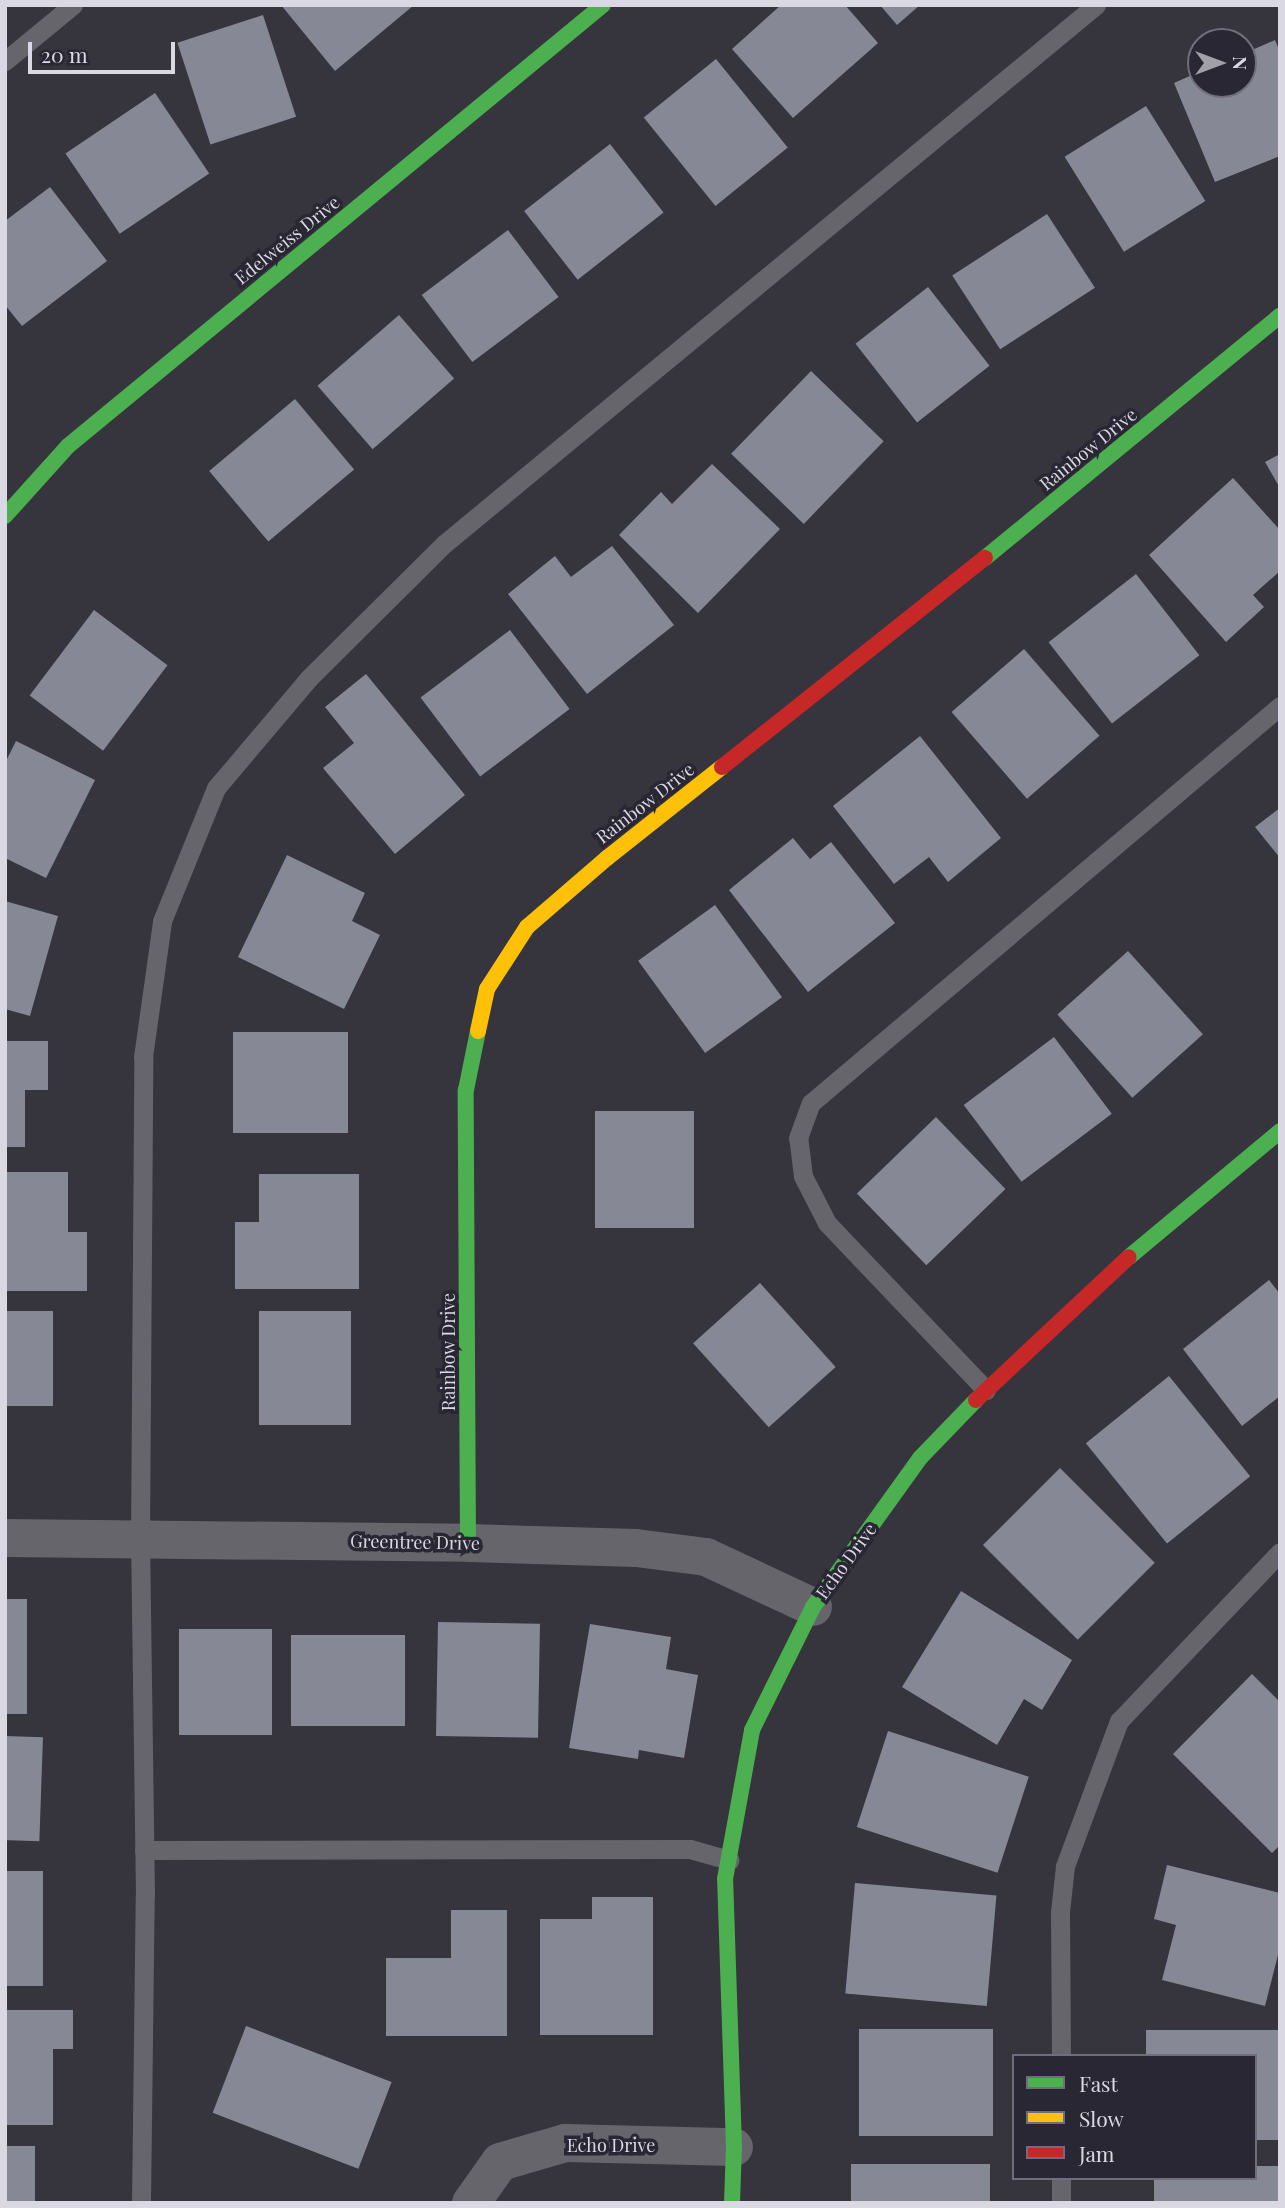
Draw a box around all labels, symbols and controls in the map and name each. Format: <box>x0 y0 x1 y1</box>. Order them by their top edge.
scale bar <box>32 28 178 72</box>
north arrow <box>1187 28 1257 98</box>
text: 20 m <box>41 40 88 68</box>
text: N <box>1228 56 1254 70</box>
street label: Edelweiss Drive <box>230 191 344 289</box>
street label: Rainbow Drive <box>1035 403 1141 495</box>
street label: Rainbow Drive <box>592 758 698 848</box>
street label: Rainbow Drive <box>437 1293 459 1411</box>
street label: Echo Drive <box>811 1519 881 1603</box>
street label: Greentree Drive <box>350 1530 480 1554</box>
legend <box>1012 2054 1257 2180</box>
text: Fast <box>1079 2069 1118 2097</box>
text: Slow <box>1079 2104 1124 2132</box>
street label: Echo Drive <box>567 2134 655 2156</box>
text: Jam <box>1079 2139 1115 2167</box>

